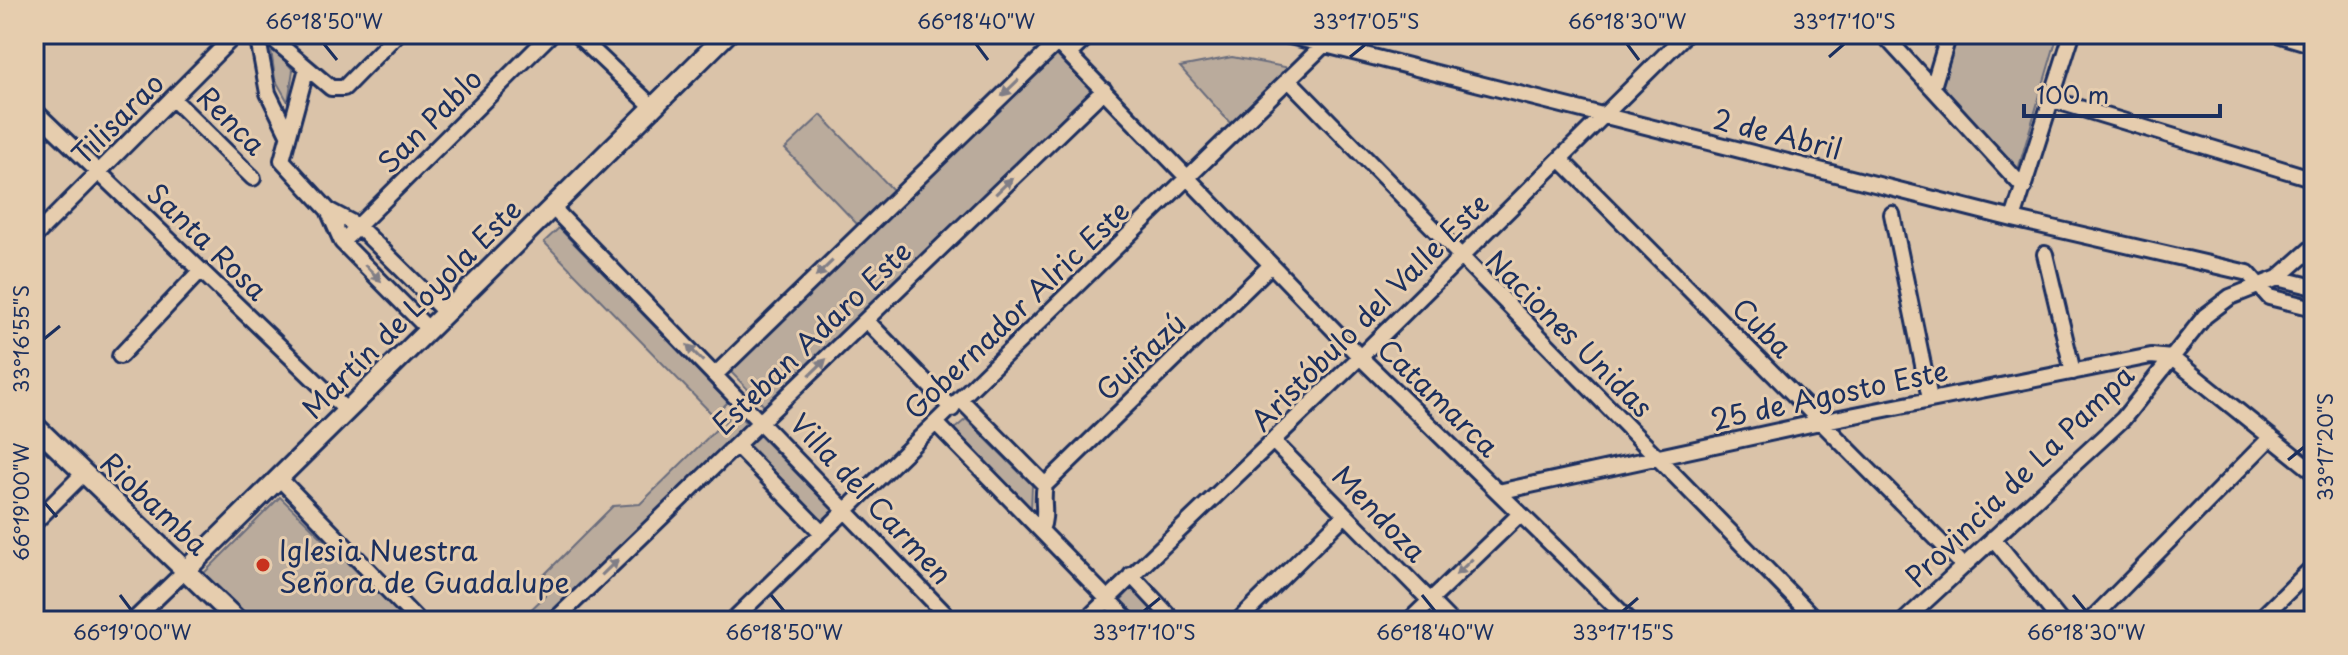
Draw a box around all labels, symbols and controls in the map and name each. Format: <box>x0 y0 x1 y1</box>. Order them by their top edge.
text: 66°18'50"W <box>265 6 383 36</box>
text: 66°18'40"W <box>917 6 1035 36</box>
text: 33°17'05"S <box>1313 6 1419 36</box>
text: 66°18'30"W <box>1568 6 1687 36</box>
text: 33°17'10"S <box>1792 6 1896 36</box>
street label: San Pablo <box>367 58 491 182</box>
street label: Tilisarao <box>61 62 173 174</box>
scale bar <box>2024 68 2220 118</box>
street label: Renca <box>188 76 277 165</box>
text: 100 m <box>2036 76 2109 112</box>
one-way arrow <box>1001 78 1020 97</box>
street label: 2 de Abril <box>1709 96 1847 170</box>
street label: Santa Rosa <box>138 172 279 310</box>
one-way arrow <box>994 177 1013 196</box>
street label: Aristóbulo del Valle Este <box>1240 182 1498 440</box>
street label: Martín de Loyola Este <box>291 188 531 428</box>
street label: Gobernador Alric Este <box>893 189 1139 429</box>
street label: Esteban Adaro Este <box>701 230 921 444</box>
street label: Naciones Unidas <box>1476 239 1664 427</box>
one-way arrow <box>815 259 834 278</box>
one-way arrow <box>363 263 381 282</box>
text: 33°16'55"S <box>6 285 36 393</box>
street label: Cuba <box>1723 287 1804 368</box>
street label: Guiñazú <box>1085 302 1195 410</box>
street label: Catamarca <box>1368 328 1510 467</box>
one-way arrow <box>687 344 705 363</box>
street label: 25 de Agosto Este <box>1706 348 1952 440</box>
street label: Provincia de La Pampa <box>1895 353 2144 596</box>
one-way arrow <box>808 358 827 376</box>
text: 33°17'20"S <box>2310 393 2340 501</box>
street label: Villa del Carmen <box>781 402 963 594</box>
street label: Riobamba <box>91 441 219 565</box>
text: 66°19'00"W <box>6 442 36 561</box>
street label: Mendoza <box>1323 455 1438 572</box>
place label: Iglesia Nuestra Señora de Guadalupe <box>279 528 570 603</box>
marker: Iglesia Nuestra Señora de Guadalupe <box>254 556 272 574</box>
one-way arrow <box>1455 557 1474 576</box>
one-way arrow <box>600 558 619 577</box>
text: 66°19'00"W <box>73 617 192 647</box>
text: 66°18'50"W <box>725 617 843 647</box>
text: 33°17'10"S <box>1092 617 1196 647</box>
text: 66°18'40"W <box>1376 617 1494 647</box>
text: 33°17'15"S <box>1572 617 1674 647</box>
text: 66°18'30"W <box>2027 617 2146 647</box>

